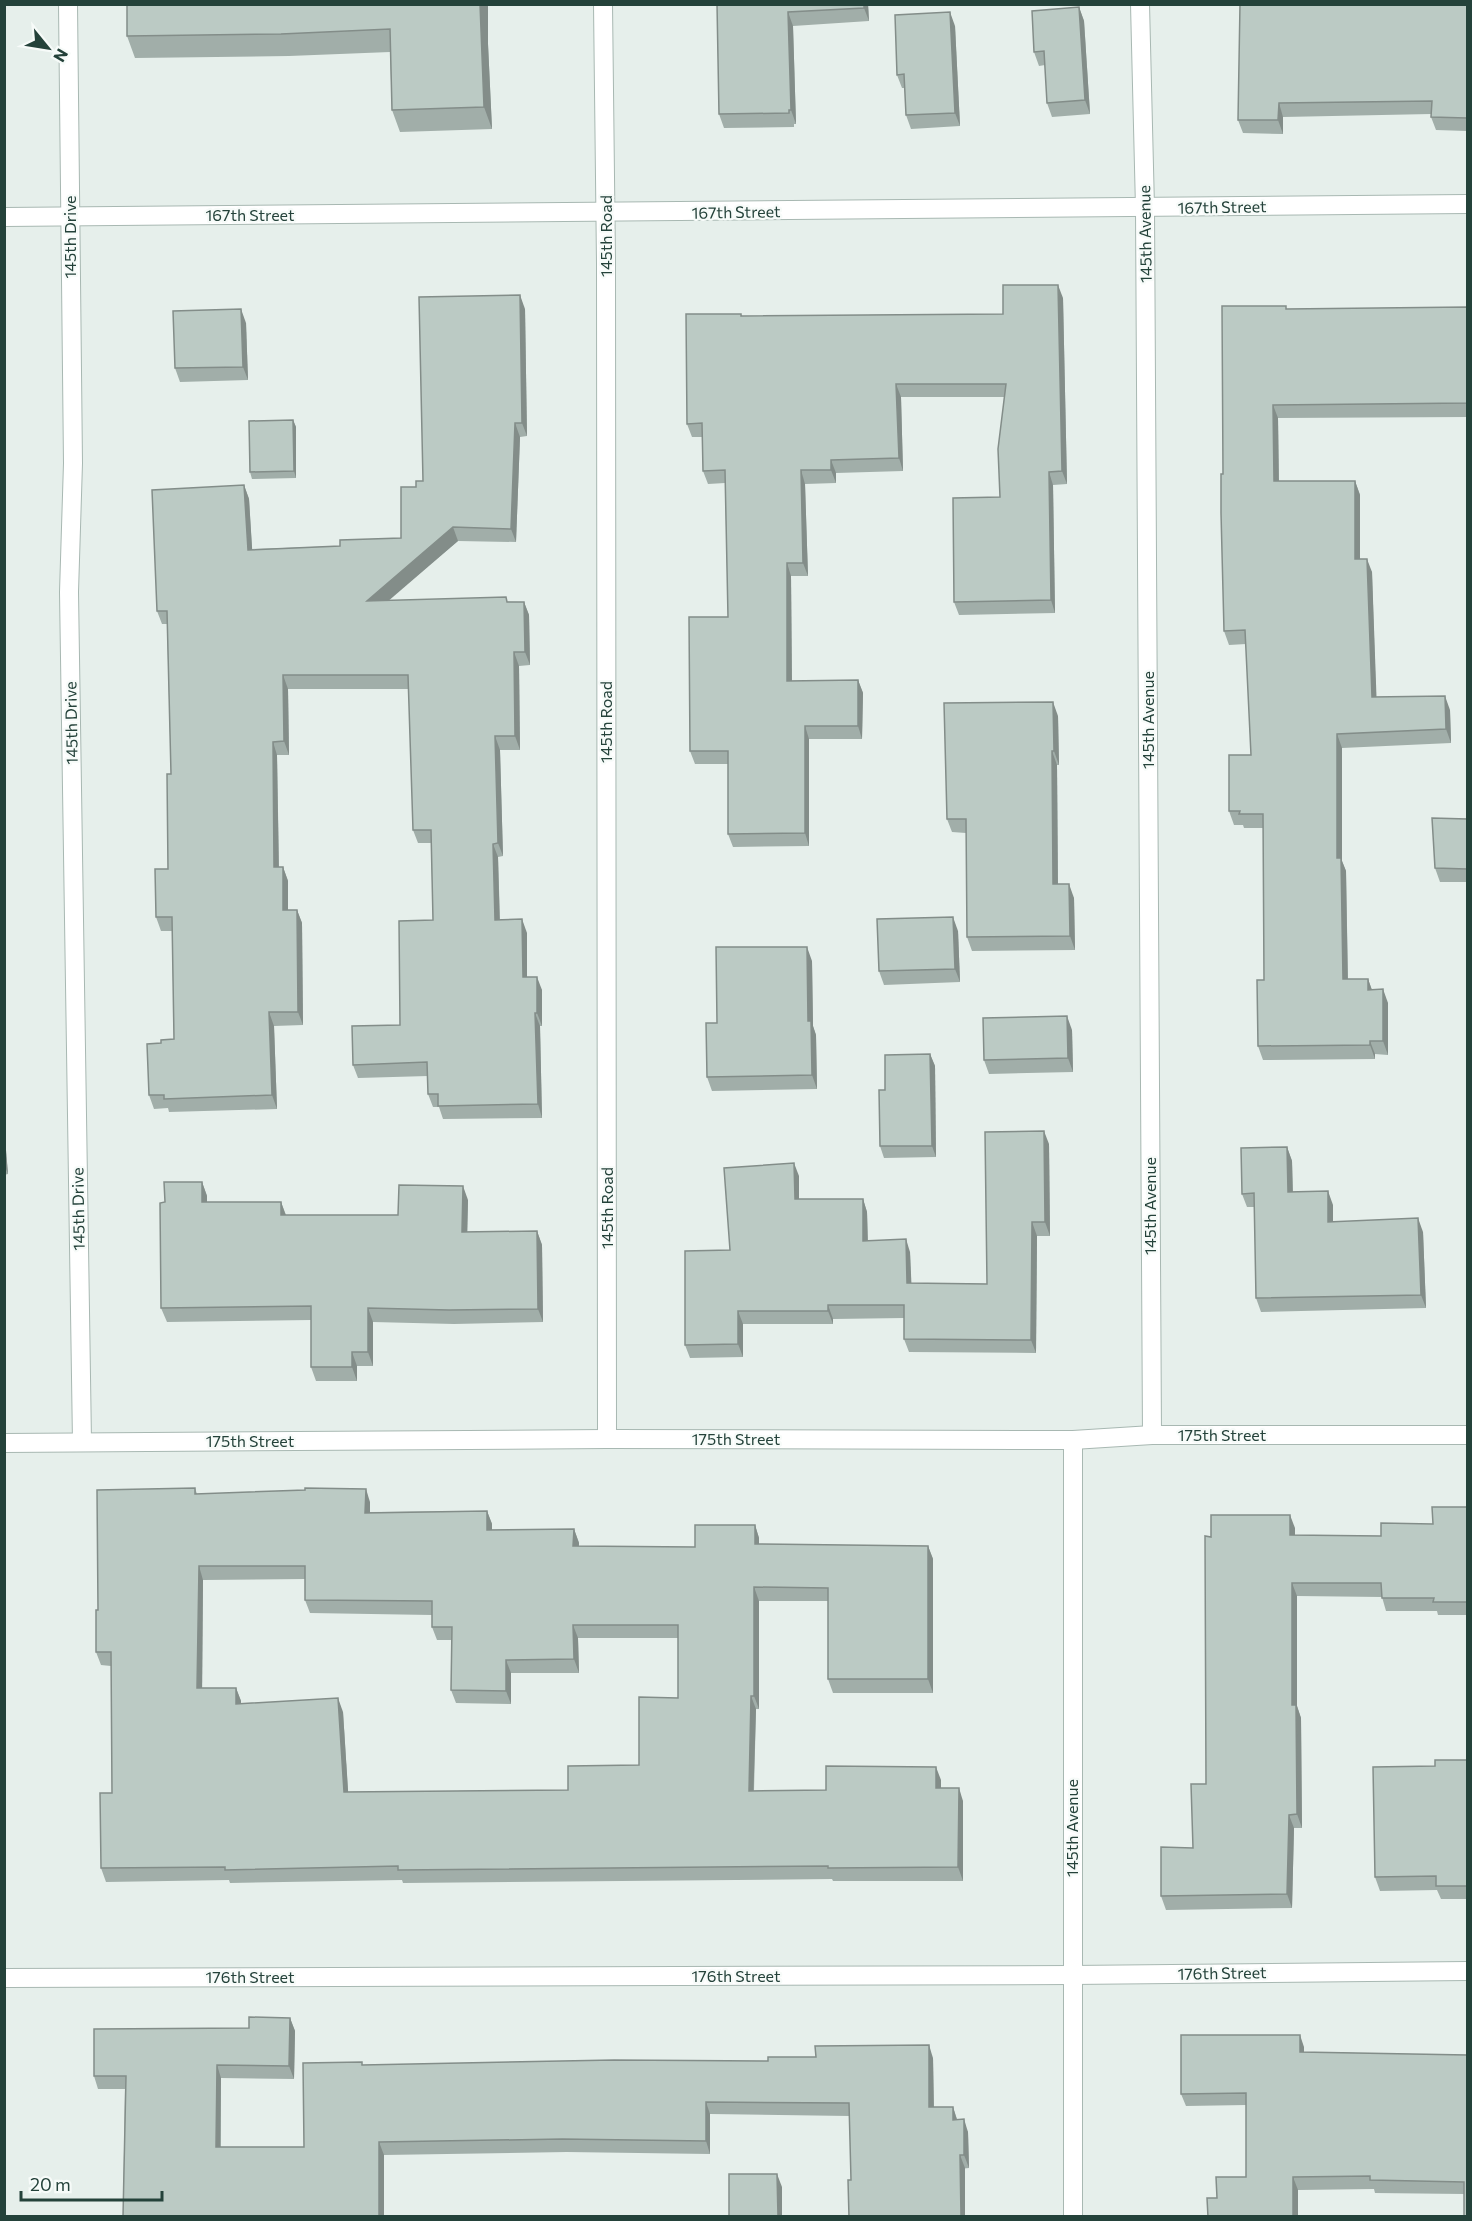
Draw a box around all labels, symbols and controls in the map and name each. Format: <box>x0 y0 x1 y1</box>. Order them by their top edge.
north arrow <box>18 18 78 78</box>
text: N <box>50 46 73 66</box>
street label: 145th Avenue <box>1134 185 1155 283</box>
street label: 145th Drive <box>60 195 79 279</box>
street label: 145th Road <box>596 195 615 277</box>
street label: 167th Street <box>1177 196 1267 217</box>
street label: 167th Street <box>691 201 781 222</box>
street label: 167th Street <box>206 205 295 224</box>
street label: 145th Avenue <box>1138 671 1157 769</box>
street label: 145th Drive <box>60 681 81 765</box>
street label: 145th Road <box>596 681 615 763</box>
street label: 145th Avenue <box>1140 1157 1159 1255</box>
street label: 145th Drive <box>67 1167 88 1251</box>
street label: 145th Road <box>597 1167 616 1249</box>
street label: 175th Street <box>1178 1425 1267 1444</box>
street label: 175th Street <box>692 1429 781 1448</box>
street label: 175th Street <box>206 1431 295 1450</box>
street label: 145th Avenue <box>1062 1779 1081 1877</box>
street label: 176th Street <box>1177 1962 1267 1983</box>
street label: 176th Street <box>692 1966 781 1985</box>
street label: 176th Street <box>206 1967 295 1986</box>
scale bar <box>21 2164 162 2202</box>
text: 20 m <box>30 2173 71 2195</box>

